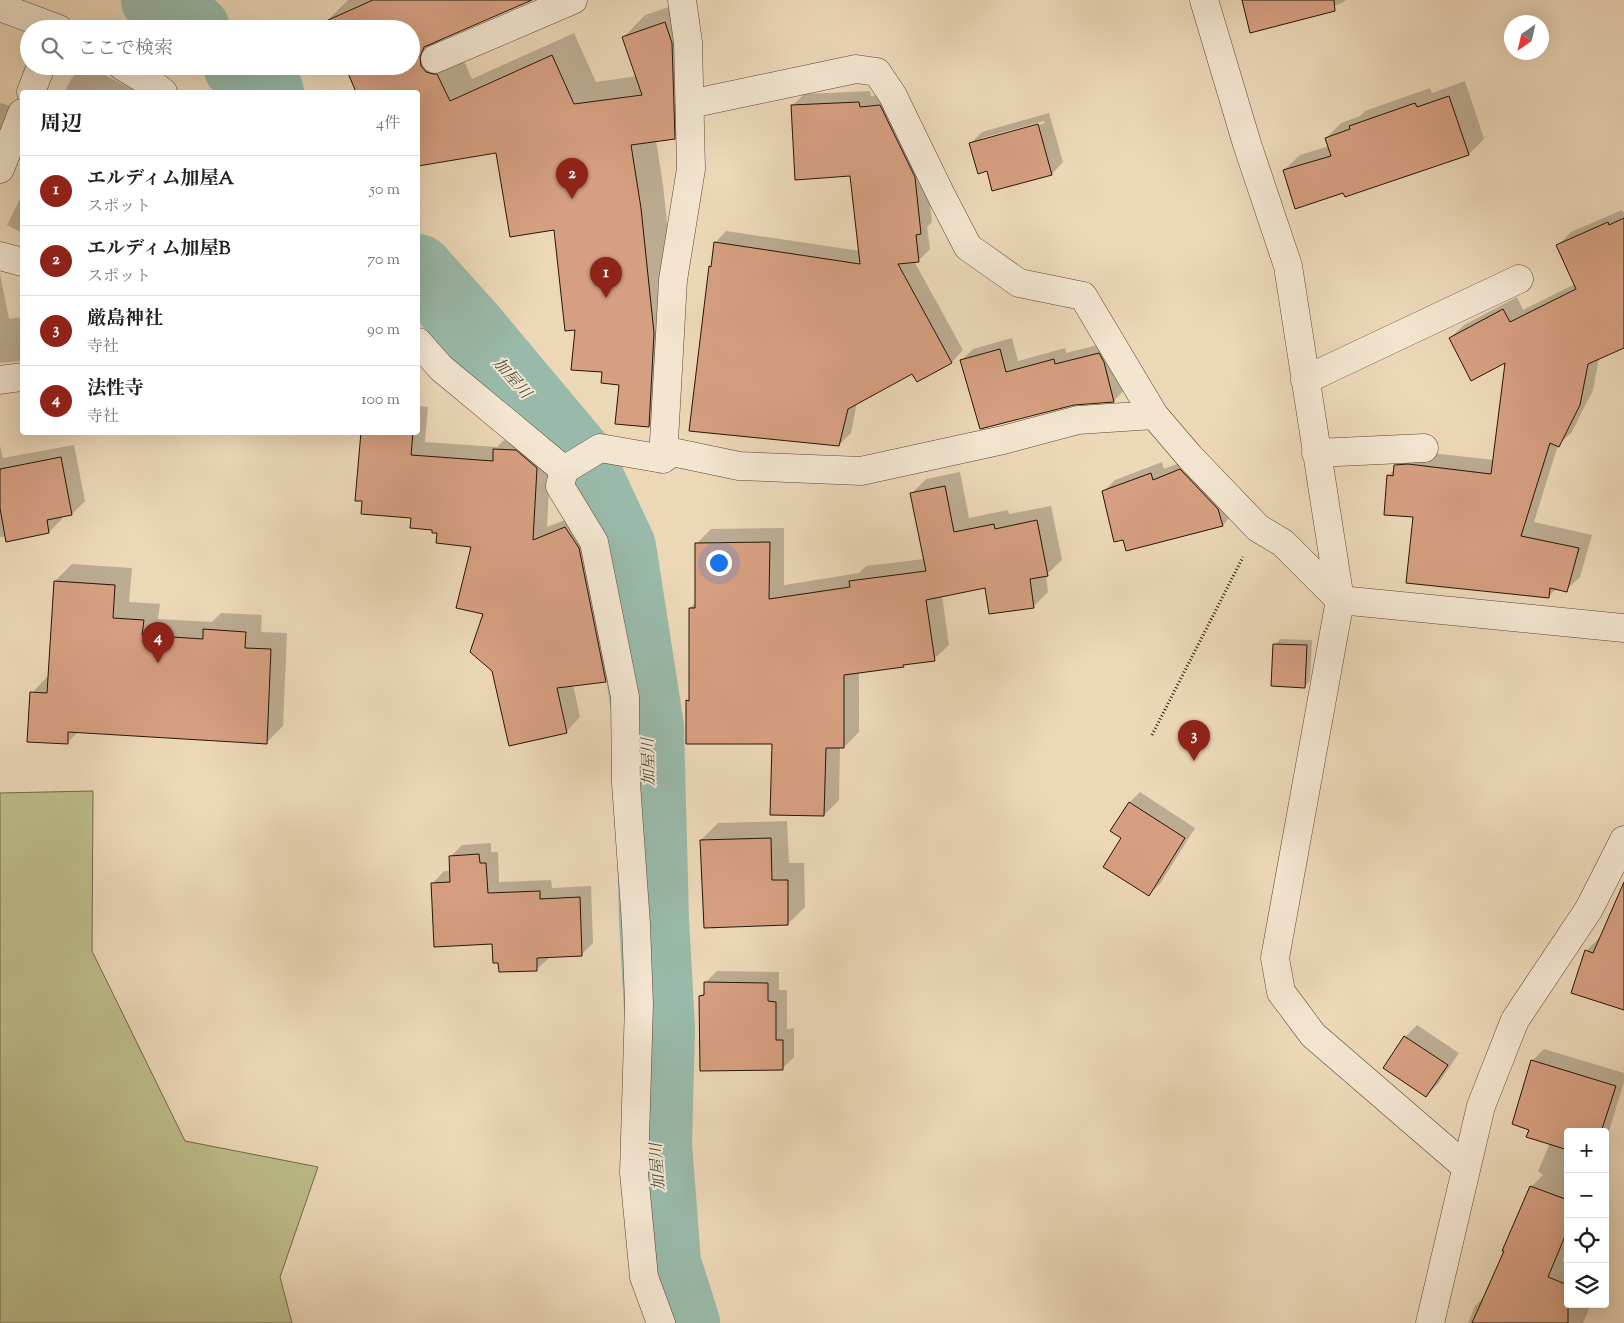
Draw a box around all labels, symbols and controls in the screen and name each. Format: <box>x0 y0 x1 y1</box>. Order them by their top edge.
north arrow <box>1504 15 1549 60</box>
search box <box>20 20 420 75</box>
icon: search <box>38 34 66 62</box>
text: ここで検索 <box>78 36 173 63</box>
text: 周辺 <box>40 110 82 140</box>
text: 4件 <box>376 113 400 136</box>
pin: 2 <box>556 158 588 199</box>
text: エルディム加屋A <box>87 166 234 193</box>
text: 1 <box>53 179 59 202</box>
text: 50 m <box>369 179 400 202</box>
text: スポット <box>87 196 151 219</box>
text: エルディム加屋B <box>87 236 230 263</box>
text: 2 <box>52 249 60 272</box>
text: 70 m <box>367 249 400 272</box>
pin: 1 <box>590 257 622 298</box>
text: スポット <box>87 266 151 289</box>
text: 厳島神社 <box>87 306 163 333</box>
text: 3 <box>53 319 59 342</box>
text: 90 m <box>367 319 400 342</box>
text: 寺社 <box>87 336 119 359</box>
water label: 加屋川 <box>487 353 537 406</box>
text: 法性寺 <box>87 376 144 403</box>
text: 4 <box>52 389 60 412</box>
text: 100 m <box>361 389 400 412</box>
text: 寺社 <box>87 406 119 429</box>
your location <box>706 550 732 576</box>
pin: 4 <box>142 622 174 663</box>
pin: 3 <box>1178 720 1210 761</box>
water label: 加屋川 <box>638 736 662 786</box>
map controls <box>1564 1128 1609 1308</box>
button: + <box>1564 1128 1609 1173</box>
water label: 加屋川 <box>646 1140 672 1192</box>
button: − <box>1564 1173 1609 1218</box>
button: locate <box>1564 1218 1609 1263</box>
button: layers <box>1564 1263 1609 1308</box>

